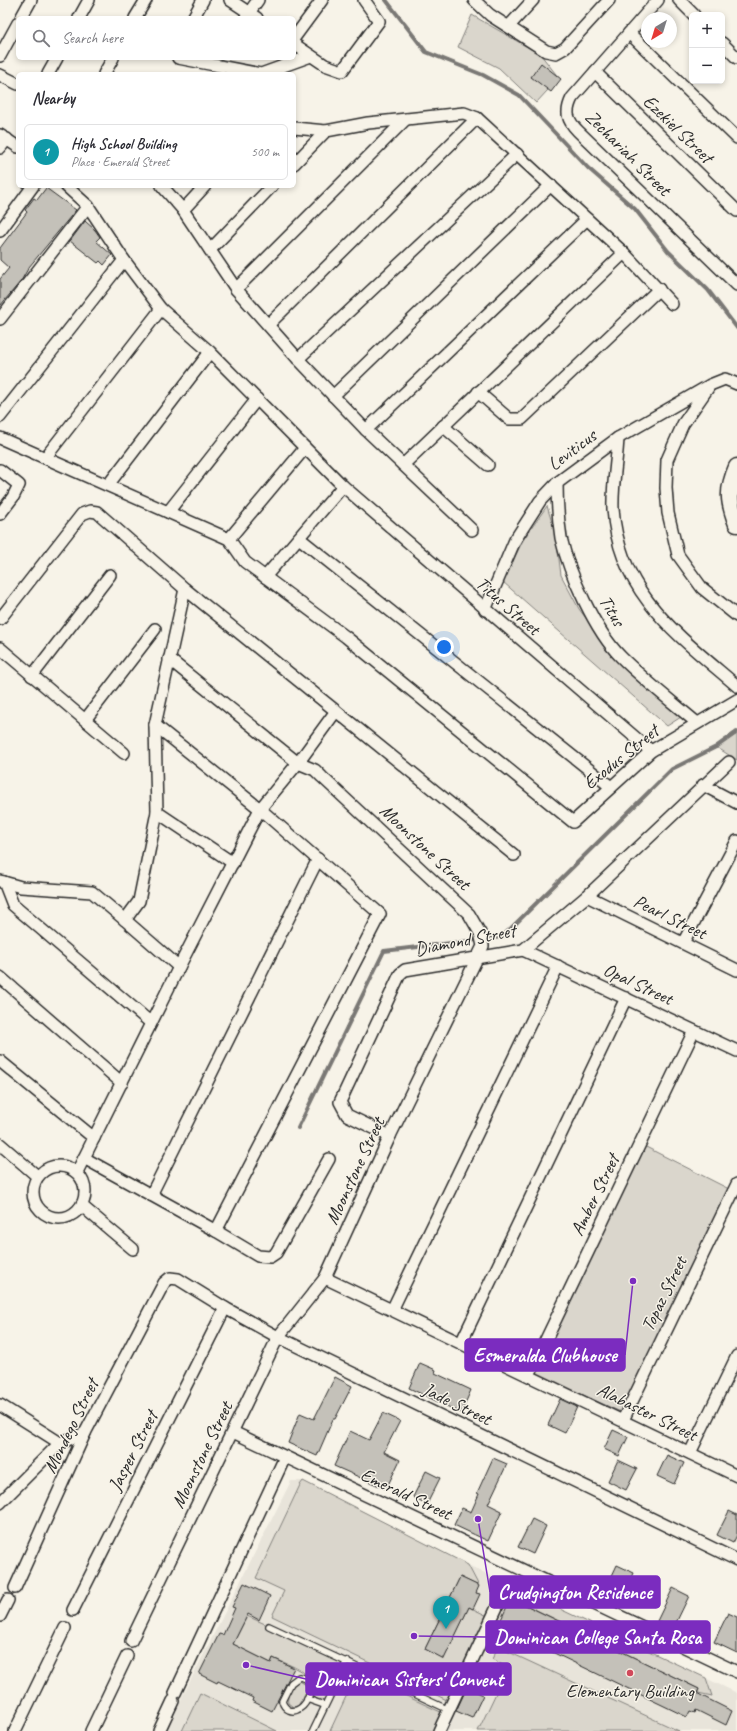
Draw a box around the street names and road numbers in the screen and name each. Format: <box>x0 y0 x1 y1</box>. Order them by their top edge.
street label: Ezekiel Street <box>638 90 720 170</box>
street label: Zechariah Street <box>580 105 677 202</box>
street label: Leviticus <box>543 422 603 476</box>
street label: Titus Street <box>471 571 546 642</box>
street label: Titus <box>593 591 631 632</box>
street label: Exodus Street <box>578 718 666 795</box>
street label: Moonstone Street <box>375 799 477 896</box>
street label: Pearl Street <box>630 889 712 946</box>
street label: Diamond Street <box>413 918 520 961</box>
street label: Opal Street <box>599 958 678 1011</box>
street label: Moonstone Street <box>320 1112 391 1228</box>
street label: Amber Street <box>565 1148 626 1240</box>
street label: Topaz Street <box>636 1251 693 1335</box>
street label: Mondego Street <box>38 1372 105 1477</box>
street label: Jade Street <box>418 1377 497 1432</box>
street label: Alabaster Street <box>593 1377 702 1447</box>
street label: Moonstone Street <box>166 1396 239 1512</box>
street label: Jasper Street <box>102 1405 165 1496</box>
street label: Emerald Street <box>357 1462 457 1526</box>

